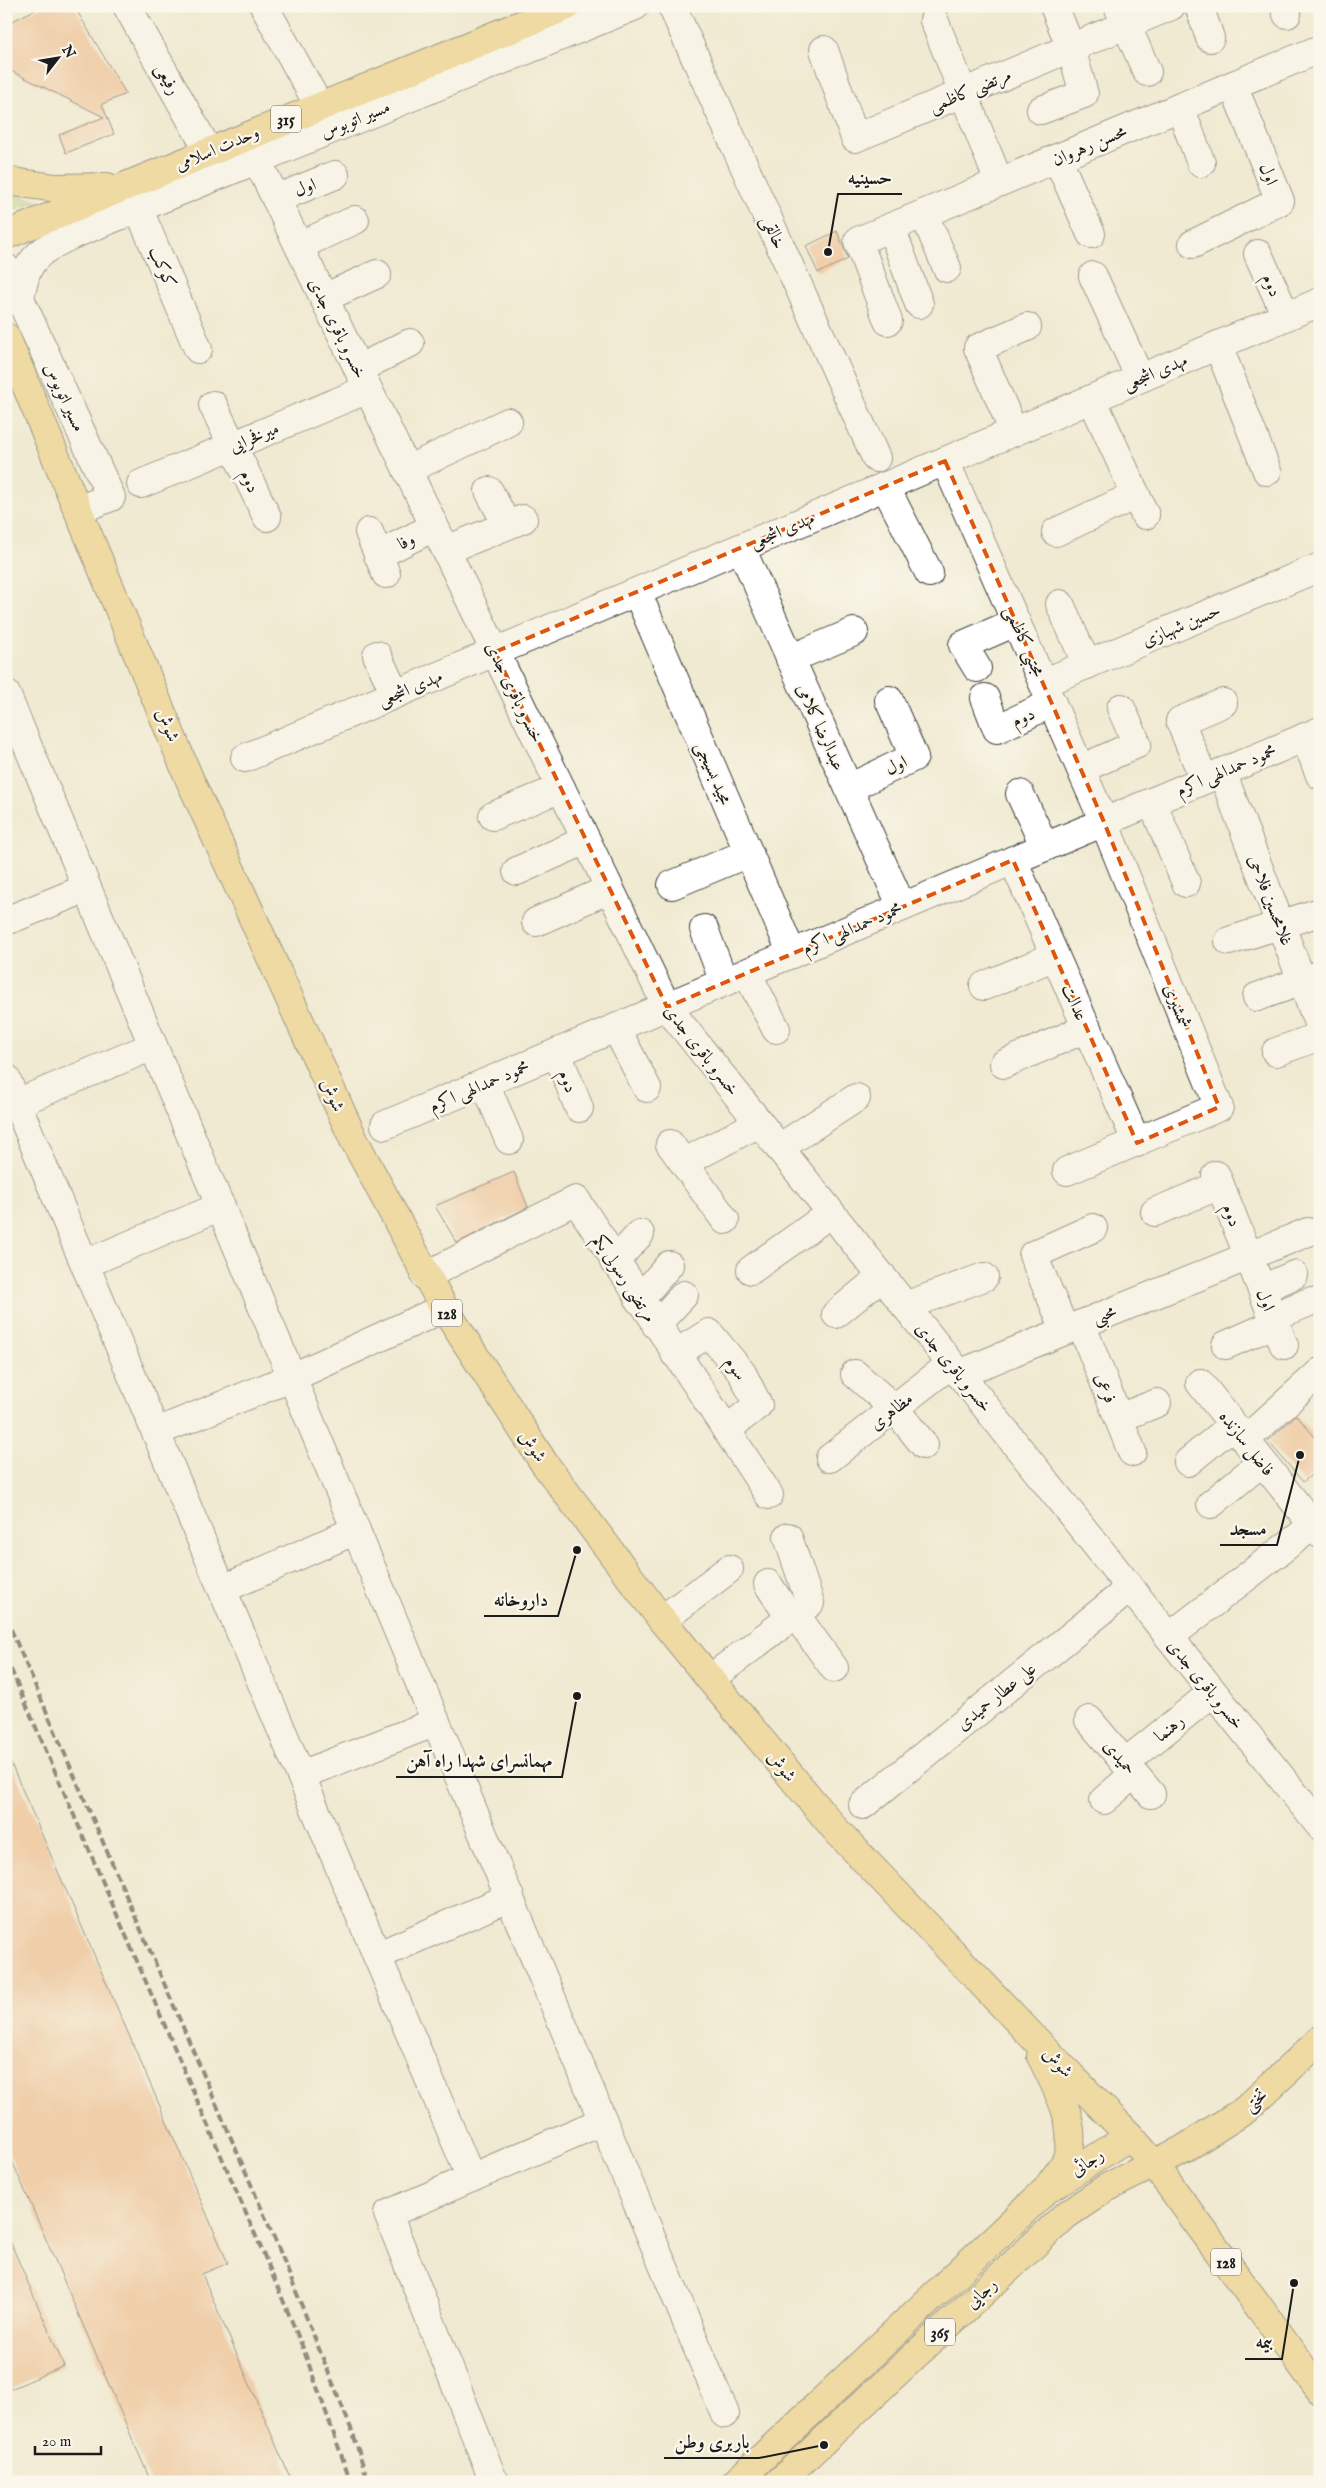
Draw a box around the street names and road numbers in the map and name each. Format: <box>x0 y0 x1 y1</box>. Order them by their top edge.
street label: رفیعی <box>149 60 185 100</box>
street label: مرتضی کاظمی <box>926 64 1015 119</box>
street label: مسیر اتوبوس <box>317 96 394 145</box>
road number: 315 <box>271 106 301 132</box>
street label: محسن رهروان <box>1049 120 1131 172</box>
street label: وحدت اسلامی <box>172 121 263 177</box>
street label: اول <box>1253 160 1282 189</box>
street label: اول <box>291 174 320 203</box>
street label: خالقی <box>755 212 790 253</box>
street label: کوکب <box>143 243 181 292</box>
street label: دوم <box>1253 270 1286 302</box>
street label: خسرو باقری جدی <box>302 274 371 383</box>
street label: مهدی اشجعی <box>1120 349 1192 397</box>
street label: مسیر اتوبوس <box>38 359 90 436</box>
street label: میرفخرایی <box>226 418 283 459</box>
street label: دوم <box>231 466 264 498</box>
street label: مهدی اشجعی <box>747 507 819 555</box>
street label: وفا <box>394 528 419 556</box>
street label: حسین شهبازی <box>1139 599 1225 653</box>
street label: مجتبی کاظمی <box>996 603 1049 682</box>
street label: خسرو باقری جدی <box>479 638 548 747</box>
street label: مهدی اشجعی <box>375 665 447 713</box>
street label: عبدالرضا کلامی <box>790 680 849 775</box>
street label: دوم <box>1008 703 1040 736</box>
street label: شوش <box>149 705 184 746</box>
street label: مجید بسیجی <box>689 739 736 809</box>
street label: محمود حمدالهی اکرم <box>1173 740 1281 806</box>
street label: اول <box>882 751 912 781</box>
street label: غلامحسین فلاحی <box>1242 852 1297 949</box>
street label: محمود حمدالهی اکرم <box>799 898 907 964</box>
street label: عدالت <box>1055 980 1092 1025</box>
street label: شمشیری <box>1157 981 1196 1032</box>
street label: خسرو باقری جدی <box>658 1001 744 1101</box>
street label: محمود حمدالهی اکرم <box>426 1056 534 1122</box>
street label: دوم <box>549 1066 582 1098</box>
street label: شوش <box>314 1075 349 1116</box>
street label: دوم <box>1213 1200 1246 1232</box>
street label: مرتضی رسولی یکم <box>583 1230 661 1330</box>
street label: اول <box>1250 1286 1279 1315</box>
road number: 128 <box>432 1300 462 1326</box>
street label: محبی <box>1089 1300 1121 1332</box>
street label: خسرو باقری جدی <box>909 1318 996 1418</box>
street label: سوم <box>716 1352 751 1387</box>
street label: فرعی <box>1088 1370 1121 1407</box>
street label: مظاهری <box>865 1388 918 1436</box>
street label: فاضل سازنده <box>1213 1406 1279 1482</box>
street label: شوش <box>513 1426 551 1468</box>
street label: خسرو باقری جدی <box>1161 1635 1248 1735</box>
street label: علی عطار حمیدی <box>952 1658 1042 1736</box>
street label: رهنما <box>1150 1710 1190 1748</box>
street label: حمیدی <box>1097 1735 1140 1781</box>
street label: شوش <box>761 1746 801 1787</box>
street label: شوش <box>1037 2043 1077 2083</box>
street label: تختی <box>1239 2084 1273 2118</box>
street label: رجائی <box>1067 2144 1109 2183</box>
road number: 128 <box>1211 2248 1241 2276</box>
street label: رجایی <box>961 2274 1003 2315</box>
road number: 365 <box>925 2318 955 2346</box>

